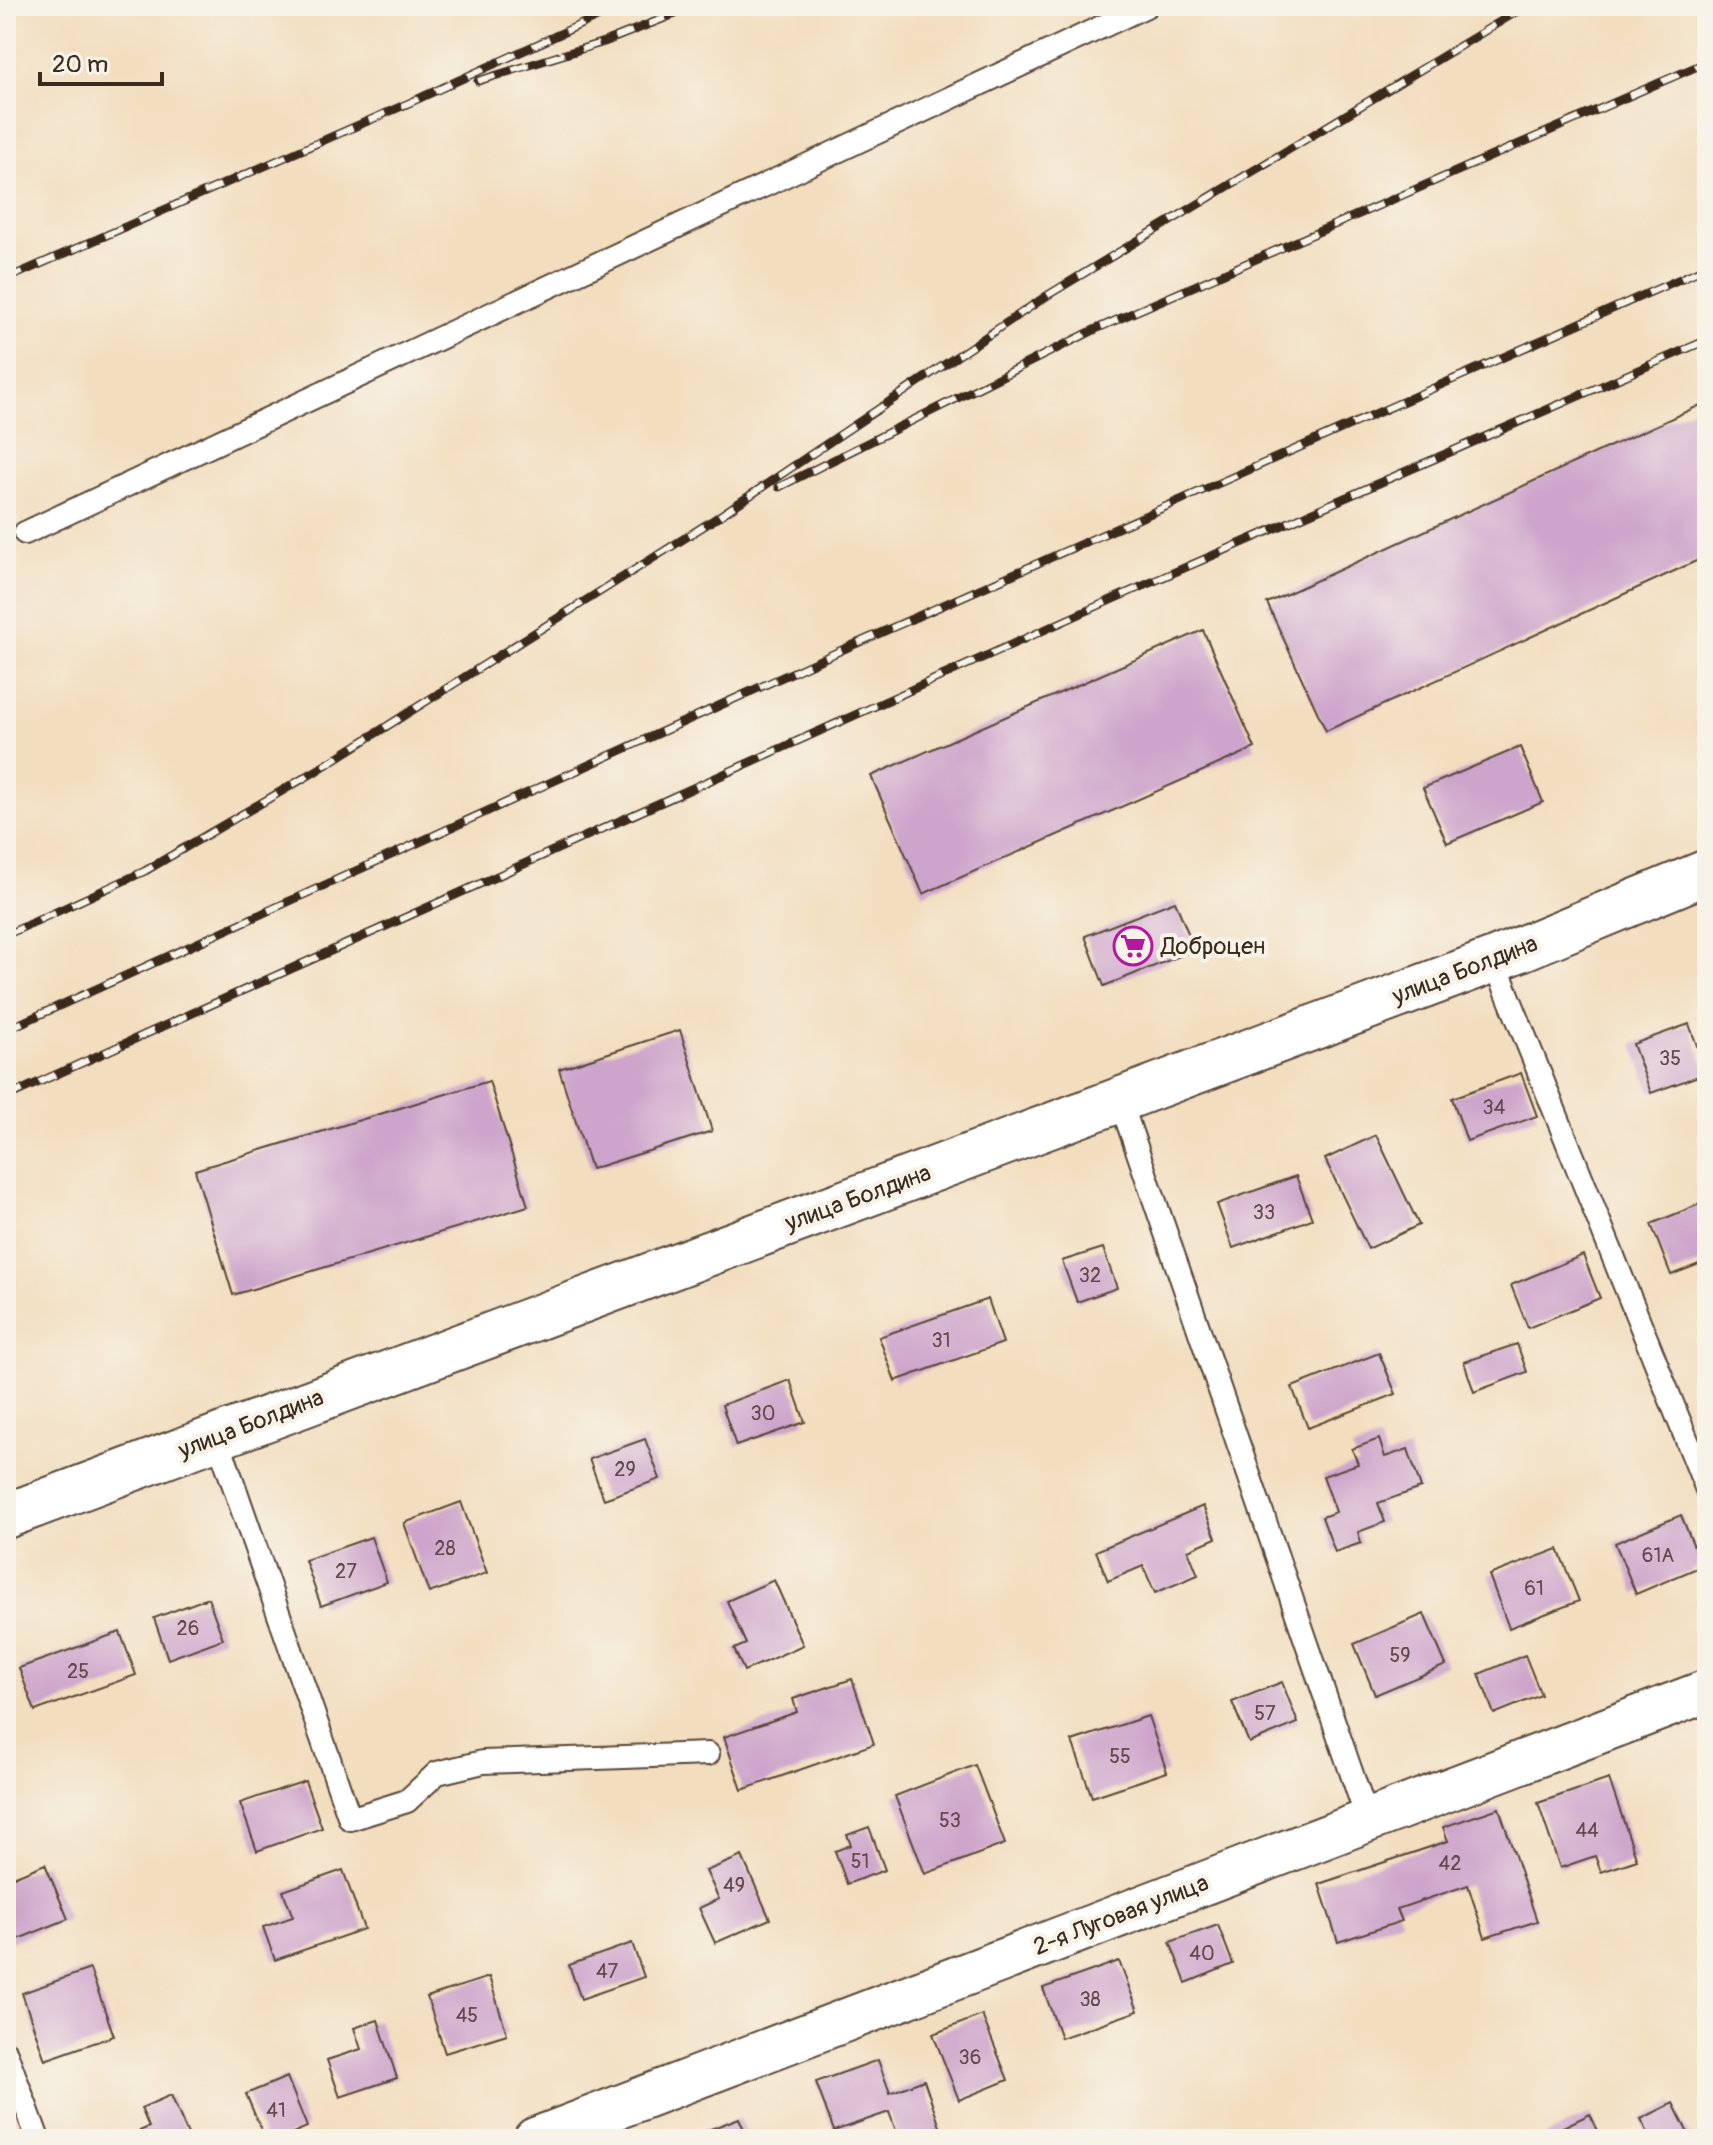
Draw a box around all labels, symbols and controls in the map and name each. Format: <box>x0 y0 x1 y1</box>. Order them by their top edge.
scale bar <box>40 36 162 86</box>
text: 20 m <box>52 50 108 79</box>
supermarket icon: Доброцен <box>1112 925 1154 967</box>
street label: улица Болдина <box>1387 929 1542 1011</box>
place label: Доброцен <box>1160 932 1265 961</box>
house number: 35 <box>1659 1046 1681 1071</box>
house number: 34 <box>1483 1095 1506 1120</box>
street label: улица Болдина <box>780 1158 935 1238</box>
house number: 33 <box>1253 1200 1275 1225</box>
house number: 32 <box>1079 1263 1101 1288</box>
house number: 31 <box>932 1328 950 1353</box>
street label: улица Болдина <box>173 1383 328 1465</box>
house number: 30 <box>751 1401 775 1426</box>
house number: 29 <box>614 1457 636 1482</box>
house number: 28 <box>434 1536 456 1561</box>
house number: 61А <box>1642 1543 1674 1568</box>
house number: 27 <box>335 1559 357 1584</box>
house number: 61 <box>1524 1576 1544 1601</box>
house number: 26 <box>177 1616 199 1641</box>
house number: 59 <box>1389 1643 1411 1668</box>
house number: 25 <box>67 1659 89 1684</box>
house number: 57 <box>1254 1701 1276 1726</box>
house number: 55 <box>1109 1744 1131 1769</box>
house number: 53 <box>939 1808 961 1833</box>
house number: 44 <box>1575 1818 1599 1843</box>
house number: 51 <box>851 1849 869 1874</box>
house number: 42 <box>1439 1851 1461 1876</box>
street label: 2-я Луговая улица <box>1029 1868 1213 1962</box>
house number: 49 <box>723 1873 745 1898</box>
house number: 40 <box>1189 1941 1215 1966</box>
house number: 47 <box>596 1959 619 1984</box>
house number: 38 <box>1079 1987 1101 2012</box>
house number: 45 <box>456 2003 478 2028</box>
house number: 36 <box>959 2045 981 2070</box>
house number: 41 <box>266 2098 286 2123</box>

